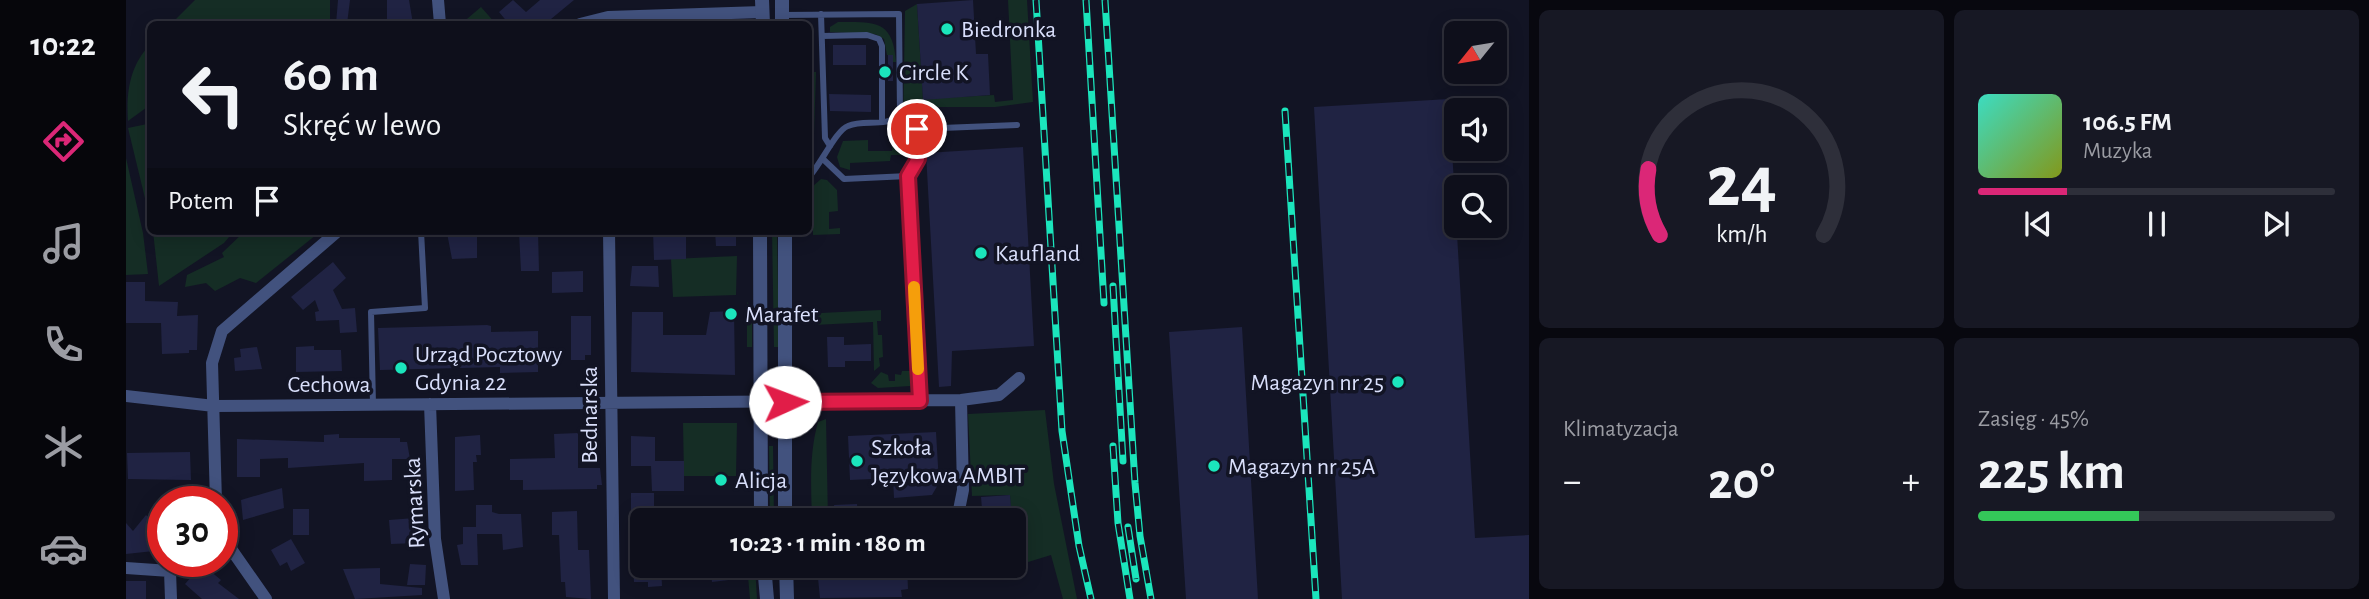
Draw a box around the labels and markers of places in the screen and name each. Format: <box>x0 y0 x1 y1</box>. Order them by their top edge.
place label: Biedronka <box>961 18 1056 42</box>
marker: Biedronka <box>939 21 955 37</box>
place label: Circle K <box>899 61 969 85</box>
marker: Circle K <box>877 64 893 80</box>
pin <box>887 99 947 159</box>
place label: Kaufland <box>995 242 1080 266</box>
marker: Kaufland <box>973 245 989 261</box>
place label: Marafet <box>745 303 819 327</box>
marker: Marafet <box>723 306 739 322</box>
place label: Urząd Pocztowy Gdynia 22 <box>415 343 562 395</box>
marker: Urząd Pocztowy Gdynia 22 <box>393 360 409 376</box>
place label: Magazyn nr 25 <box>1250 371 1384 395</box>
marker: Magazyn nr 25 <box>1390 374 1406 390</box>
place label: Szkoła Językowa AMBIT <box>871 436 1026 488</box>
marker: Szkoła Językowa AMBIT <box>849 453 865 469</box>
place label: Magazyn nr 25A <box>1228 455 1376 479</box>
marker: Magazyn nr 25A <box>1206 458 1222 474</box>
place label: Alicja <box>735 469 787 493</box>
marker: Alicja <box>713 472 729 488</box>

